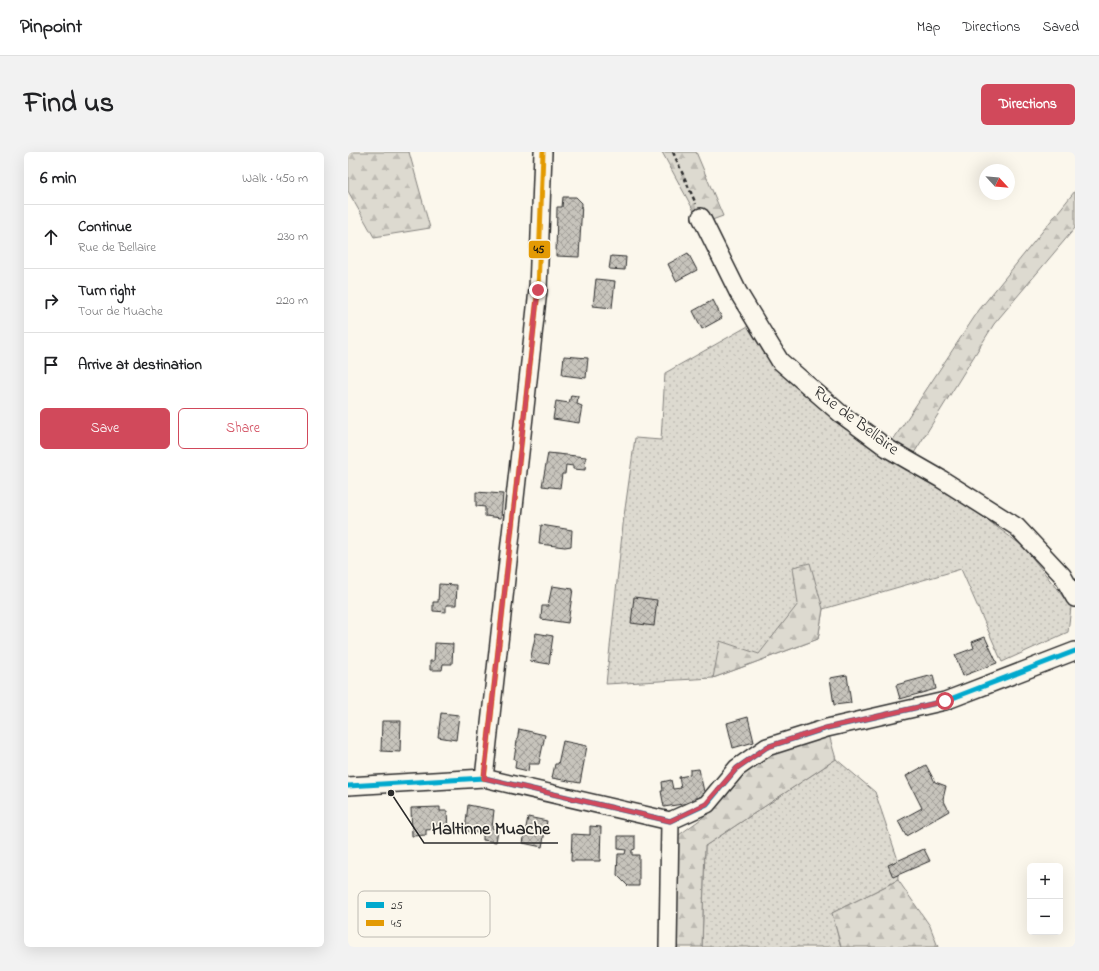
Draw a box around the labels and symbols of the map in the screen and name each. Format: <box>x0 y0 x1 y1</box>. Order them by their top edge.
north arrow <box>979 164 1015 200</box>
line badge: 45 <box>528 240 551 259</box>
text: 45 <box>533 242 545 258</box>
route end <box>529 281 547 299</box>
street label: Rue de Bellaire <box>808 380 905 462</box>
route start <box>936 692 954 710</box>
callout: Haltinne Muache <box>424 813 558 843</box>
text: Haltinne Muache <box>432 817 551 843</box>
legend <box>358 891 490 937</box>
text: 25 <box>391 898 403 914</box>
text: 45 <box>391 916 402 932</box>

